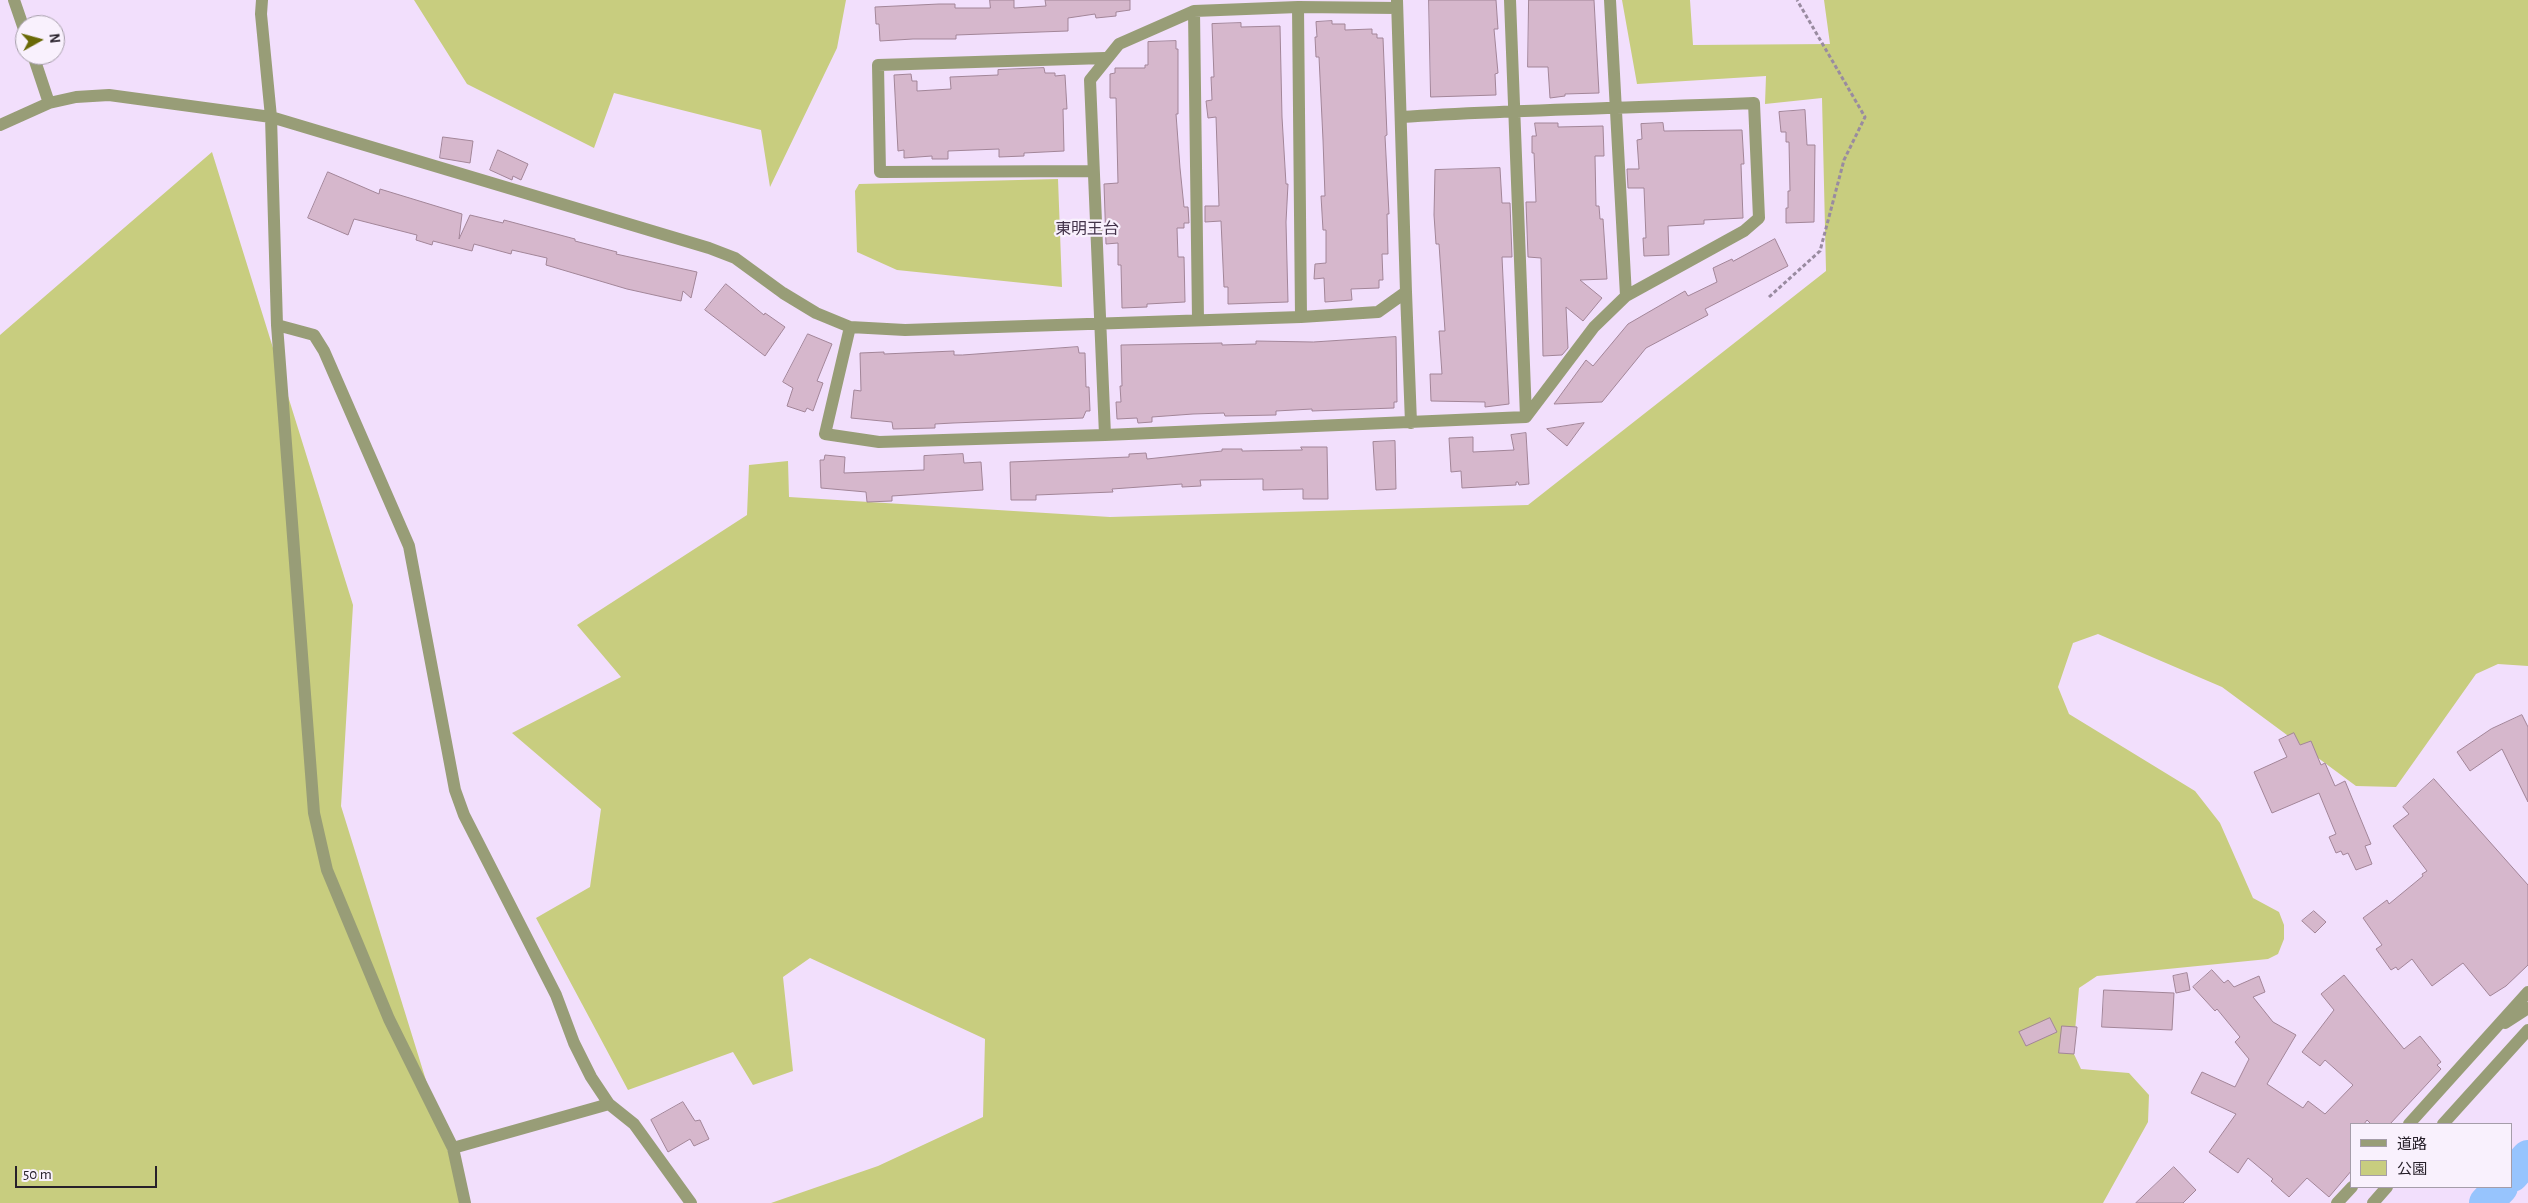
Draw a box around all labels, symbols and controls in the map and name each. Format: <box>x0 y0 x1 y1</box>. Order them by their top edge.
north arrow <box>15 15 65 65</box>
text: N <box>46 33 61 44</box>
district label: 東明王台 <box>1055 219 1119 239</box>
legend <box>2350 1123 2513 1188</box>
text: 道路 <box>2397 1137 2427 1152</box>
scale bar <box>18 1156 160 1188</box>
text: 公園 <box>2397 1162 2427 1177</box>
text: 50 m <box>23 1167 52 1182</box>

